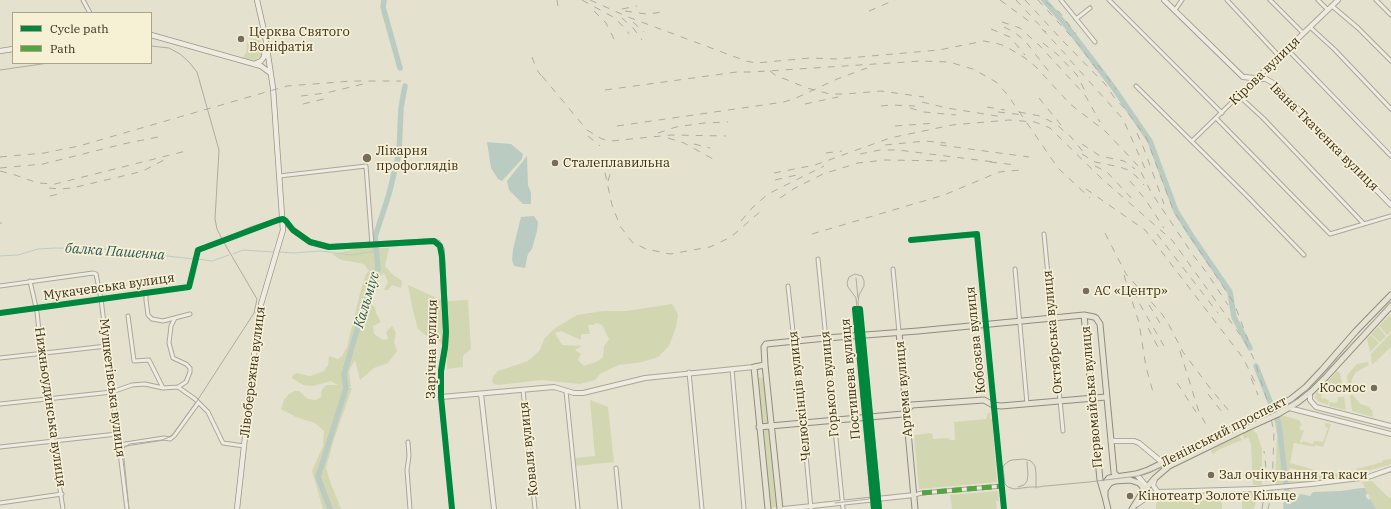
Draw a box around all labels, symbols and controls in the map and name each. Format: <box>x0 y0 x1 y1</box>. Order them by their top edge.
legend <box>12 12 152 64</box>
text: Cycle path <box>50 21 109 36</box>
place label: Церква Святого Воніфатія <box>249 24 350 55</box>
street label: Кірова вулиця <box>1226 33 1304 109</box>
marker: Церква Святого Воніфатія <box>236 34 246 44</box>
text: Path <box>50 41 75 56</box>
street label: Івана Ткаченка вулиця <box>1266 79 1382 195</box>
place label: Лікарня профоглядів <box>376 143 458 174</box>
marker: Лікарня профоглядів <box>361 152 373 164</box>
place label: Сталеплавильна <box>563 155 670 171</box>
marker: Сталеплавильна <box>550 158 560 168</box>
water label: балка Пашенна <box>65 240 165 264</box>
street label: Мукачевська вулиця <box>42 270 176 304</box>
water label: Кальміус <box>351 270 383 330</box>
street label: Октябрська вулиця <box>1040 270 1066 394</box>
place label: АС «Центр» <box>1094 283 1168 299</box>
street label: Кобозєва вулиця <box>963 286 989 394</box>
marker: АС «Центр» <box>1081 286 1091 296</box>
street label: Зарічна вулиця <box>423 299 441 399</box>
street label: Лівобережна вулиця <box>237 305 269 439</box>
street label: Мушкетівська вулиця <box>96 318 128 458</box>
street label: Постишева вулиця <box>838 318 864 440</box>
street label: Первомайська вулиця <box>1078 325 1106 469</box>
street label: Нижньоудинська вулиця <box>31 326 69 488</box>
street label: Челюскінців вулиця <box>785 330 815 462</box>
street label: Горького вулиця <box>818 330 842 438</box>
street label: Артема вулиця <box>892 340 916 438</box>
place label: Космос <box>1319 380 1366 396</box>
marker: Космос <box>1369 383 1379 393</box>
street label: Ленінський проспект <box>1158 393 1290 471</box>
street label: Коваля вулиця <box>516 401 542 497</box>
place label: Зал очікування та каси <box>1219 467 1368 483</box>
marker: Зал очікування та каси <box>1206 470 1216 480</box>
place label: Кінотеатр Золоте Кільце <box>1138 488 1296 504</box>
marker: Кінотеатр Золоте Кільце <box>1125 491 1135 501</box>

